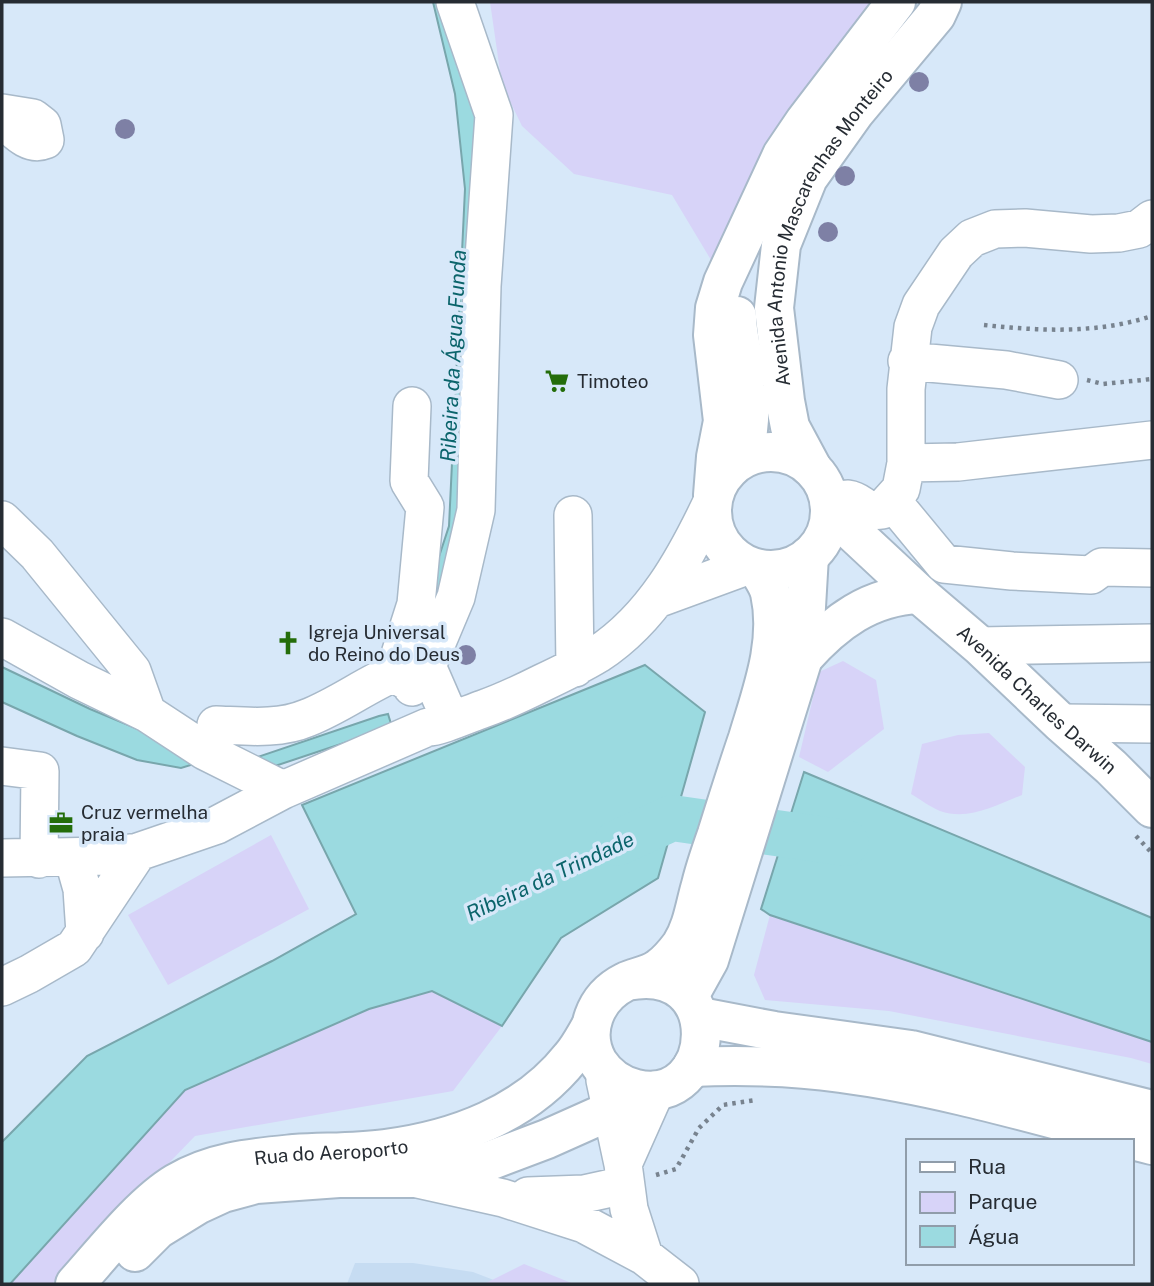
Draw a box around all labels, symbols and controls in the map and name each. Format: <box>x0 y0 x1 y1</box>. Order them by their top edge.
street label: Avenida Antonio Mascarenhas Monteiro <box>763 64 897 388</box>
water label: Ribeira da Água Funda <box>435 249 471 463</box>
supermarket icon: Timoteo <box>543 367 571 395</box>
place label: Timoteo <box>577 370 649 392</box>
place label: Igreja Universal do Reino do Deus <box>308 621 460 665</box>
street label: Avenida Charles Darwin <box>953 621 1121 778</box>
church icon: Igreja Universal do Reino do Deus <box>274 629 302 657</box>
place label: Cruz vermelha praia <box>81 801 208 845</box>
office icon: Cruz vermelha praia <box>47 809 75 837</box>
water label: Ribeira da Trindade <box>462 826 638 926</box>
street label: Rua do Aeroporto <box>253 1135 410 1169</box>
legend <box>906 1139 1133 1265</box>
text: Rua <box>968 1154 1006 1179</box>
text: Parque <box>968 1189 1037 1214</box>
text: Água <box>968 1224 1019 1249</box>

